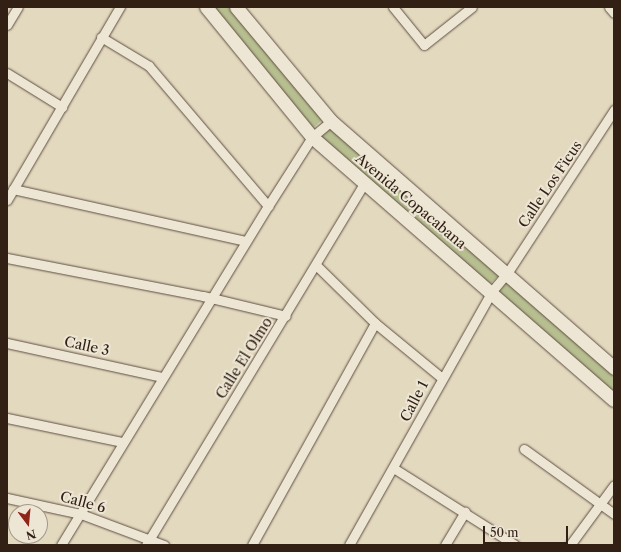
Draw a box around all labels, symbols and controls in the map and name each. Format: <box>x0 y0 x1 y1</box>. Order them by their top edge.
street label: Calle Los Ficus <box>515 137 585 231</box>
street label: Avenida Copacabana <box>352 150 470 252</box>
street label: Calle El Olmo <box>212 314 276 402</box>
street label: Calle 3 <box>63 333 111 359</box>
street label: Calle 1 <box>397 378 431 424</box>
street label: Calle 6 <box>58 488 108 516</box>
north arrow <box>8 504 48 544</box>
scale bar <box>485 518 570 544</box>
text: 50 m <box>490 525 519 540</box>
text: N <box>25 527 38 543</box>

